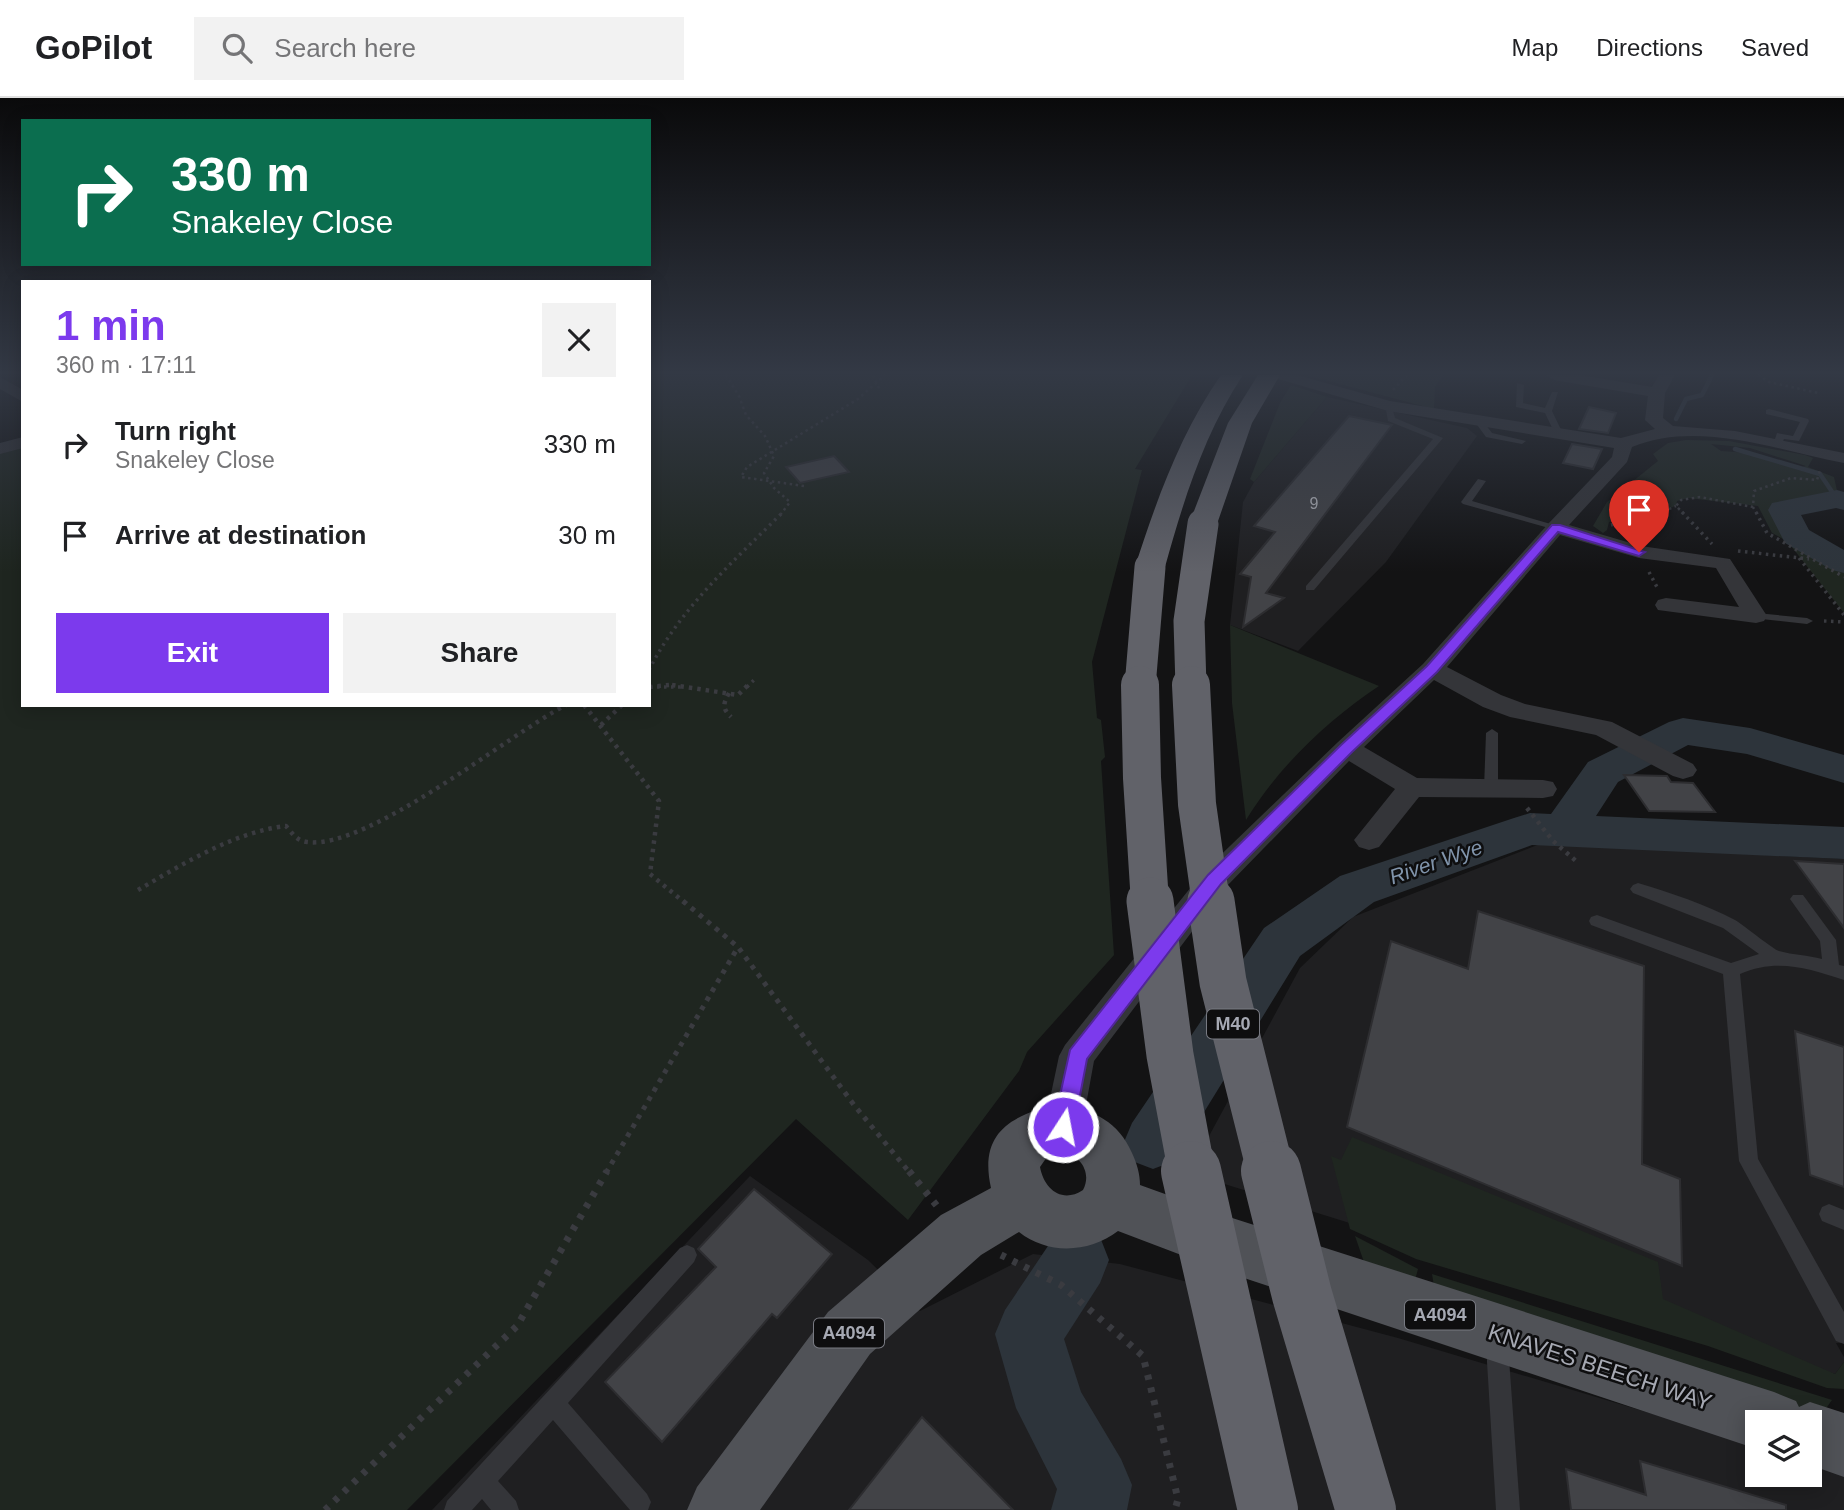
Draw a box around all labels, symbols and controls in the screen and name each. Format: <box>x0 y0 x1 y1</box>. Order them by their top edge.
search box <box>194 17 684 80</box>
text: GoPilot <box>35 29 152 66</box>
icon: search <box>218 29 256 67</box>
text: Search here <box>274 33 416 63</box>
text: Map <box>1512 34 1558 61</box>
text: Directions <box>1596 34 1703 61</box>
text: Saved <box>1741 34 1809 61</box>
icon: right <box>56 147 147 238</box>
text: 330 m <box>171 147 310 201</box>
text: Snakeley Close <box>171 204 393 240</box>
text: 1 min <box>56 302 166 349</box>
button: close <box>542 303 616 377</box>
text: 360 m · 17:11 <box>56 352 196 378</box>
text: Turn right <box>115 416 236 446</box>
icon: right <box>56 426 94 464</box>
text: 330 m <box>544 429 616 459</box>
text: Snakeley Close <box>115 447 275 473</box>
pin <box>1609 480 1669 552</box>
icon: arrive <box>1620 491 1658 529</box>
house number: 9 <box>1310 495 1319 512</box>
icon: arrive <box>56 517 94 555</box>
text: Arrive at destination <box>115 520 366 550</box>
text: 30 m <box>558 520 616 550</box>
button: Exit <box>56 613 329 693</box>
button: Share <box>343 613 616 693</box>
water label: River Wye <box>1386 835 1485 888</box>
road number: M40 <box>1207 1009 1259 1038</box>
position arrow <box>1026 1090 1100 1164</box>
road number: A4094 <box>1405 1300 1475 1330</box>
road number: A4094 <box>814 1318 884 1348</box>
street label: KNAVES BEECH WAY <box>1485 1319 1715 1415</box>
map controls <box>1745 1410 1822 1487</box>
button: layers <box>1745 1410 1822 1487</box>

